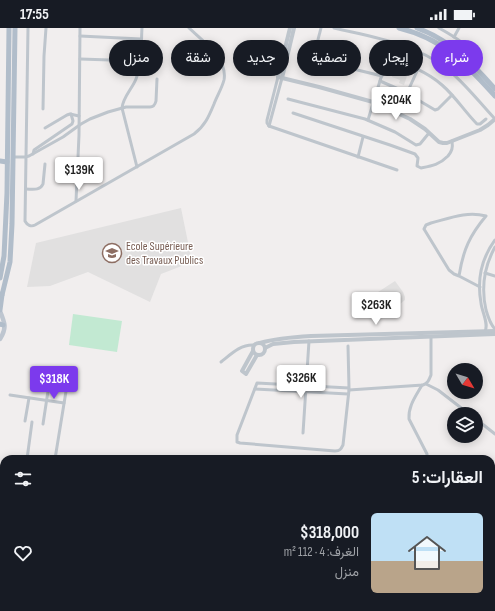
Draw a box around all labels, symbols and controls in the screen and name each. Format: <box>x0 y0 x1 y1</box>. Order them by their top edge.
text: 17:55 <box>20 5 49 24</box>
chip: منزل <box>109 40 163 76</box>
chip: شقة <box>171 40 225 76</box>
chip: جديد <box>233 40 289 76</box>
chip: تصفية <box>297 40 361 76</box>
chip: إيجار <box>369 40 423 76</box>
chip: شراء <box>431 40 483 76</box>
pin: $204K <box>368 87 424 121</box>
text: $204K <box>381 92 411 108</box>
pin: $139K <box>51 157 107 191</box>
text: $139K <box>64 162 94 178</box>
place label: Ecole Supérieure des Travaux Publics <box>126 239 203 268</box>
school or university icon: Ecole Supérieure des Travaux Publics <box>101 242 123 264</box>
pin: $263K <box>348 292 404 326</box>
text: $263K <box>361 297 391 313</box>
north arrow <box>447 363 483 399</box>
map controls <box>447 363 483 443</box>
pin: $326K <box>273 365 329 399</box>
pin: $318K <box>26 366 82 400</box>
text: $326K <box>286 370 316 386</box>
text: $318K <box>39 371 69 387</box>
button: layers <box>447 407 483 443</box>
icon: filters <box>12 468 34 490</box>
text: العقارات: 5 <box>412 468 483 488</box>
text: $318,000 <box>300 523 359 543</box>
icon: home <box>403 529 451 577</box>
icon: heart <box>12 542 34 564</box>
text: الغرف: 4 · 112 m² <box>284 544 359 560</box>
text: منزل <box>335 564 359 580</box>

